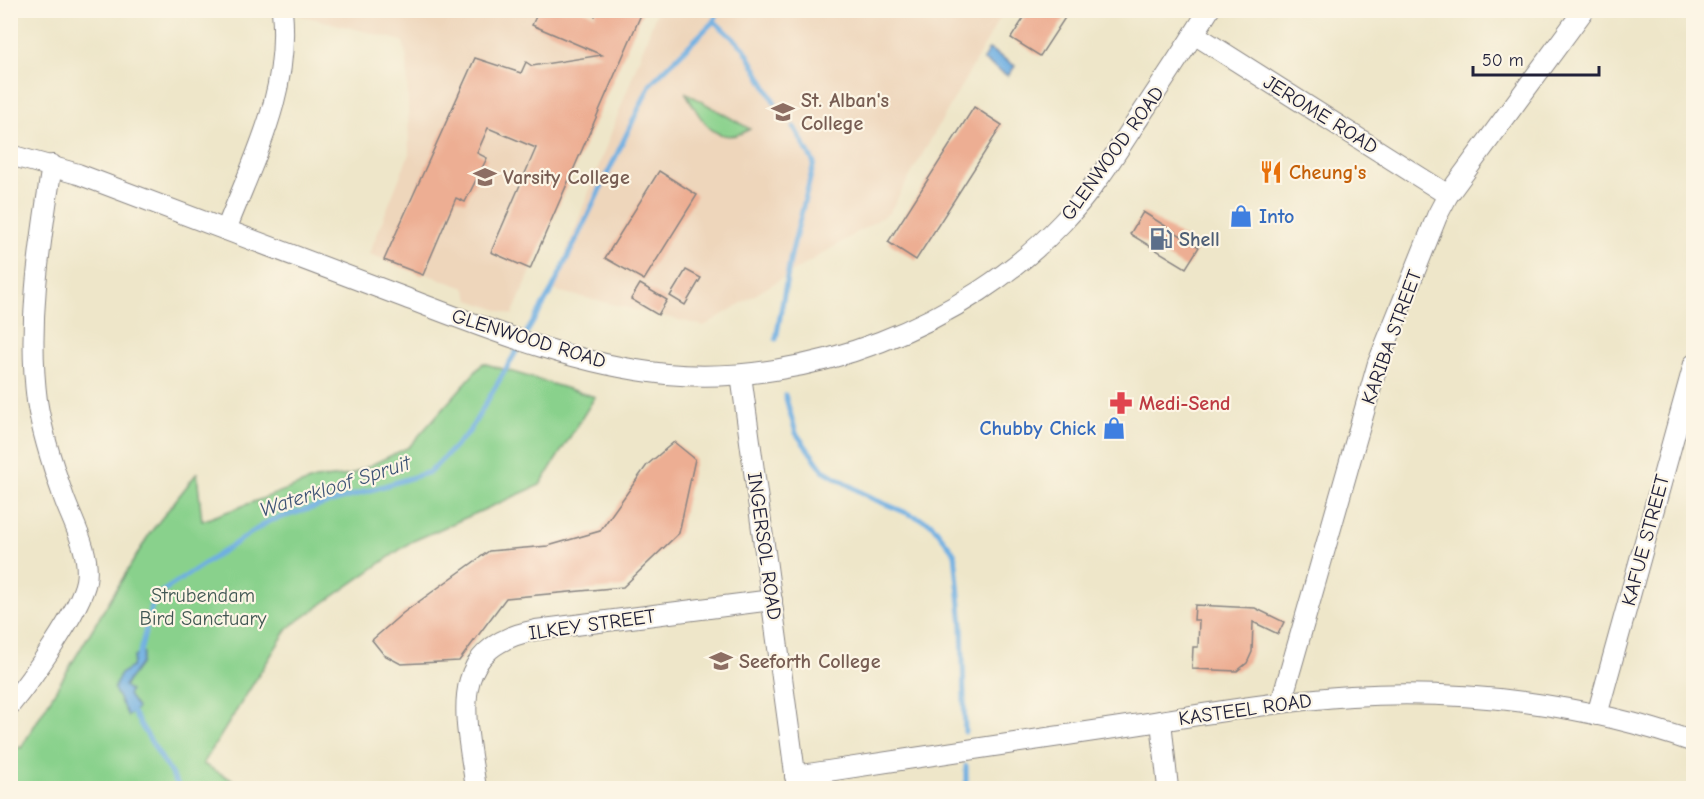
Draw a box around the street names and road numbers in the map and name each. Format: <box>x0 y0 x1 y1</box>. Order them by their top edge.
street label: JEROME ROAD <box>1259 70 1382 159</box>
street label: GLENWOOD ROAD <box>1056 82 1169 225</box>
street label: KARIBA STREET <box>1357 266 1427 407</box>
street label: GLENWOOD ROAD <box>449 304 609 373</box>
street label: INGERSOL ROAD <box>743 471 786 621</box>
street label: KAFUE STREET <box>1617 471 1674 608</box>
street label: ILKEY STREET <box>527 604 657 645</box>
street label: KASTEEL ROAD <box>1177 689 1313 730</box>

